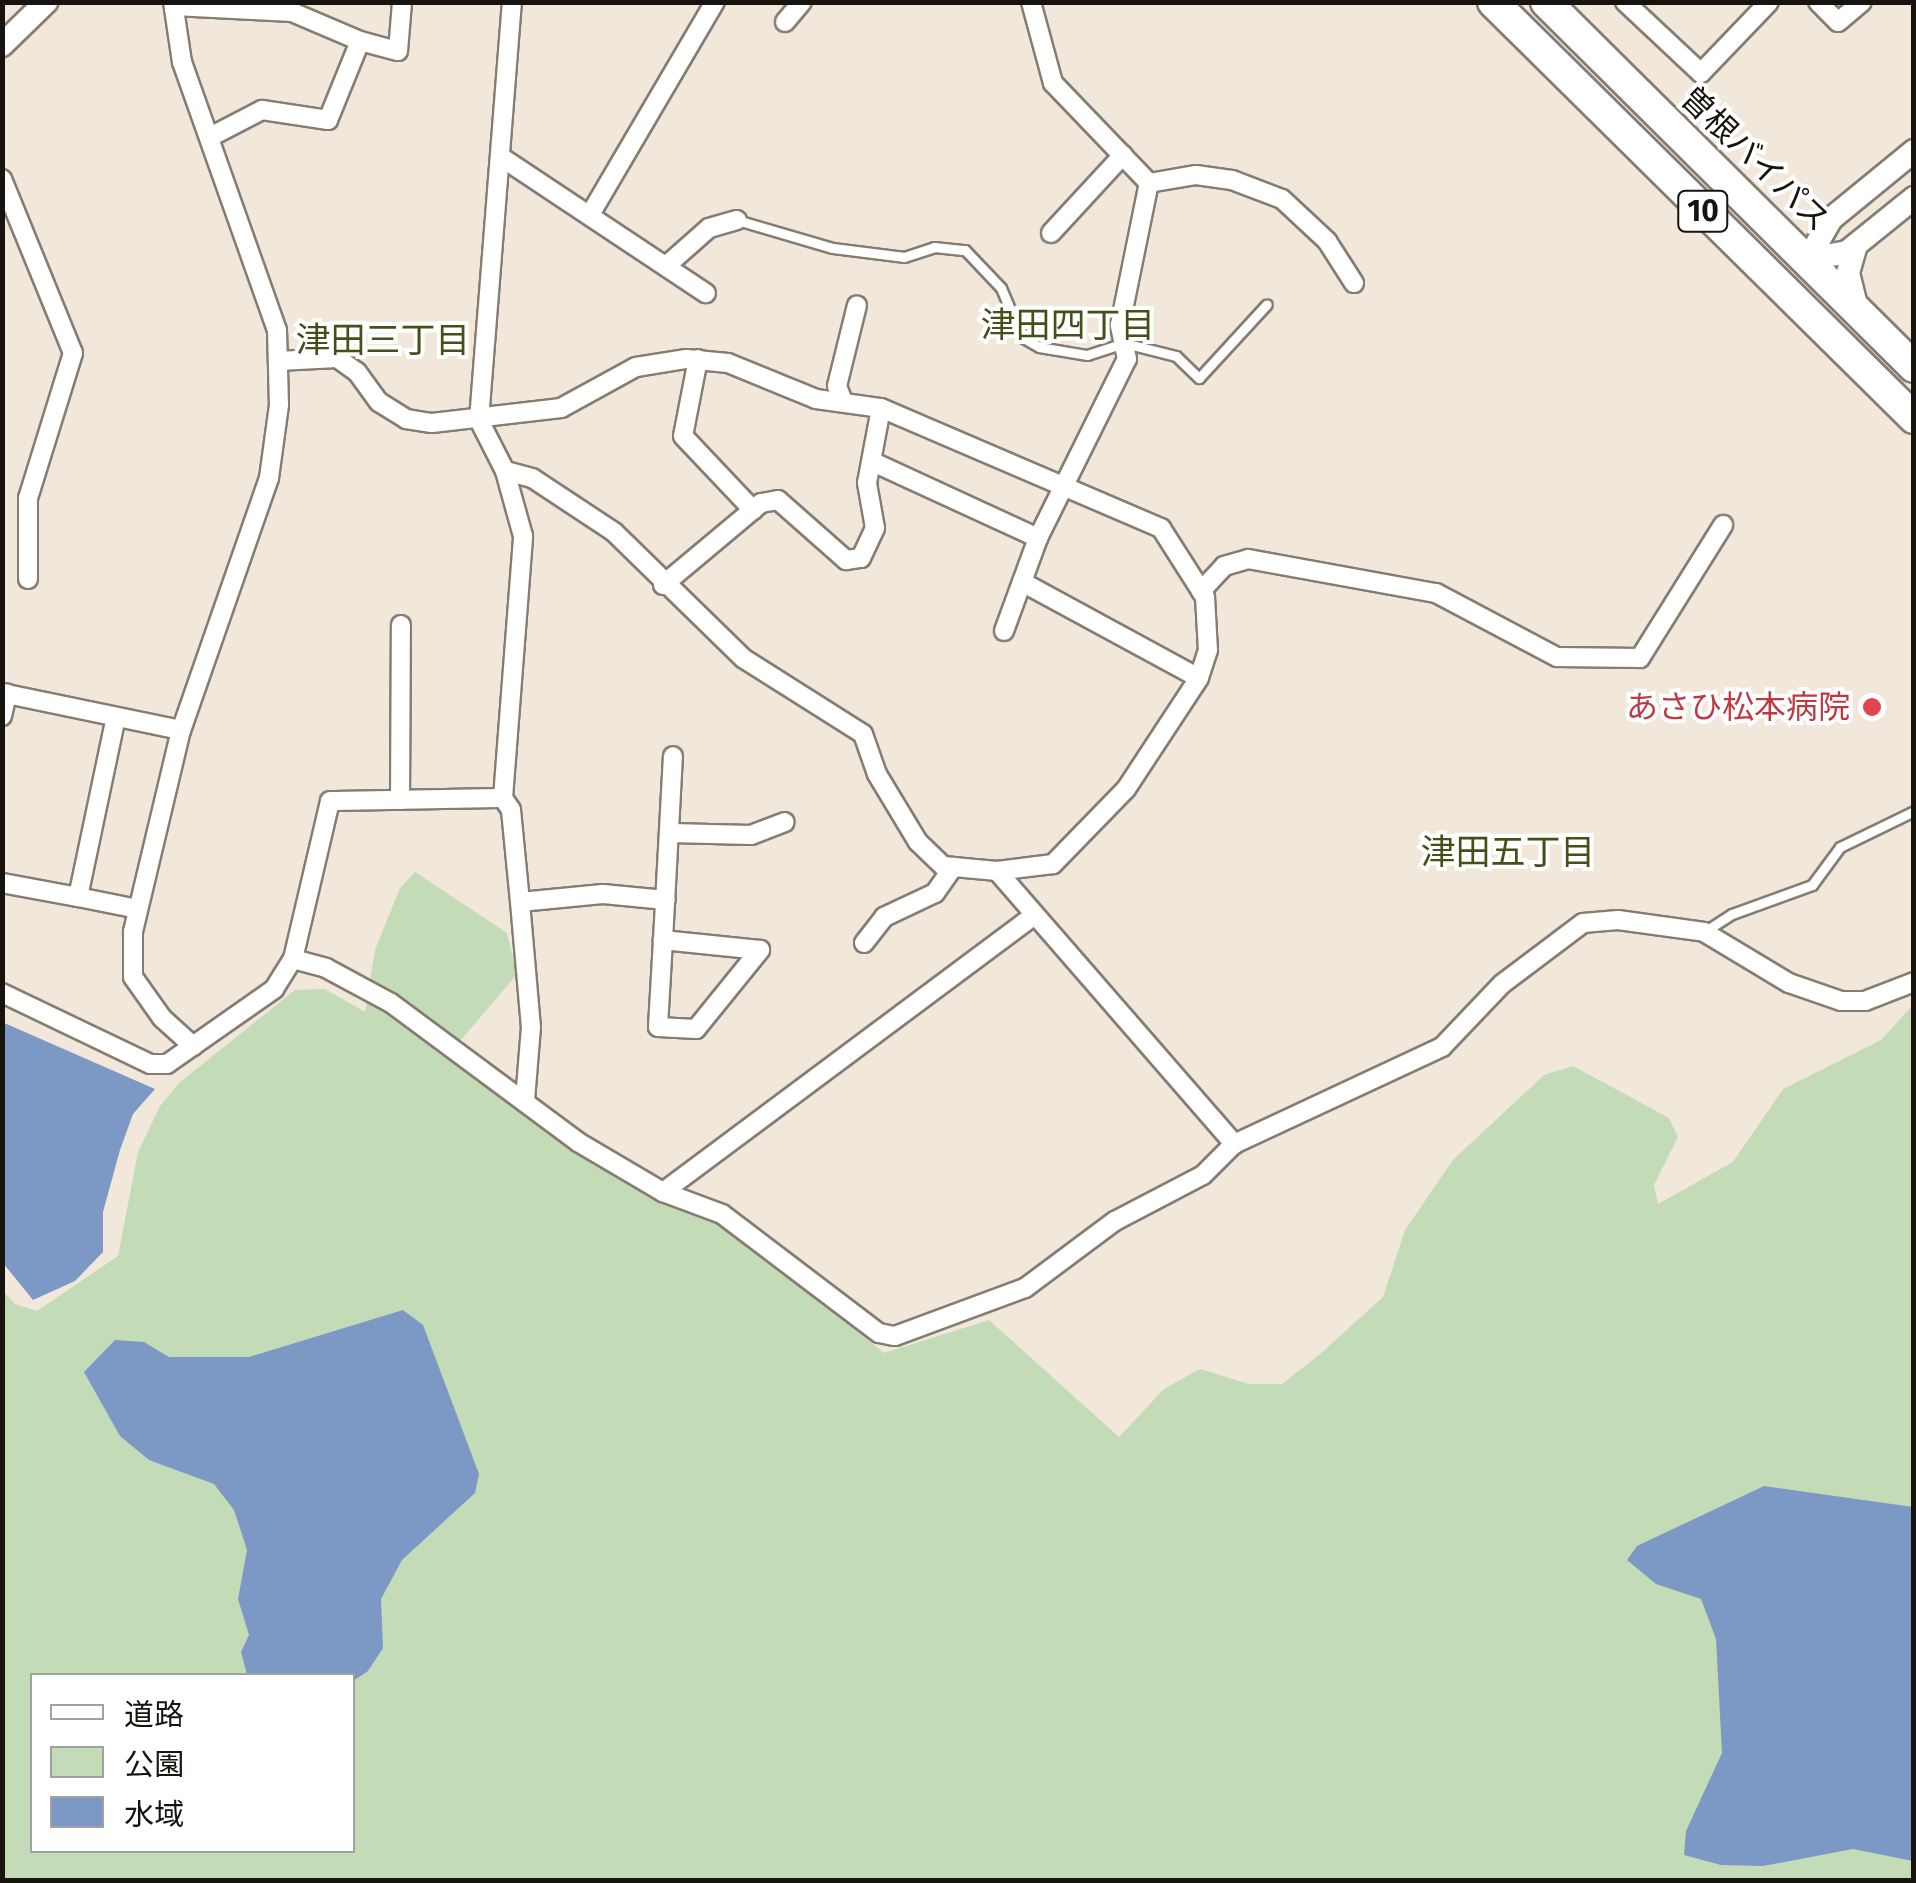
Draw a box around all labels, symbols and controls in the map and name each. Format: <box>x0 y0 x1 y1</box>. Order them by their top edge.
street label: 曽根バイパス <box>1673 79 1837 239</box>
road number: 10 <box>1676 186 1730 236</box>
district label: 津田四丁目 <box>981 304 1155 346</box>
district label: 津田三丁目 <box>296 319 470 361</box>
place label: あさひ松本病院 <box>1626 688 1850 726</box>
marker: あさひ松本病院 <box>1859 694 1885 720</box>
district label: 津田五丁目 <box>1421 831 1595 873</box>
legend <box>30 1673 355 1853</box>
text: 道路 <box>124 1697 184 1733</box>
text: 公園 <box>124 1747 184 1783</box>
text: 水域 <box>124 1797 184 1833</box>

